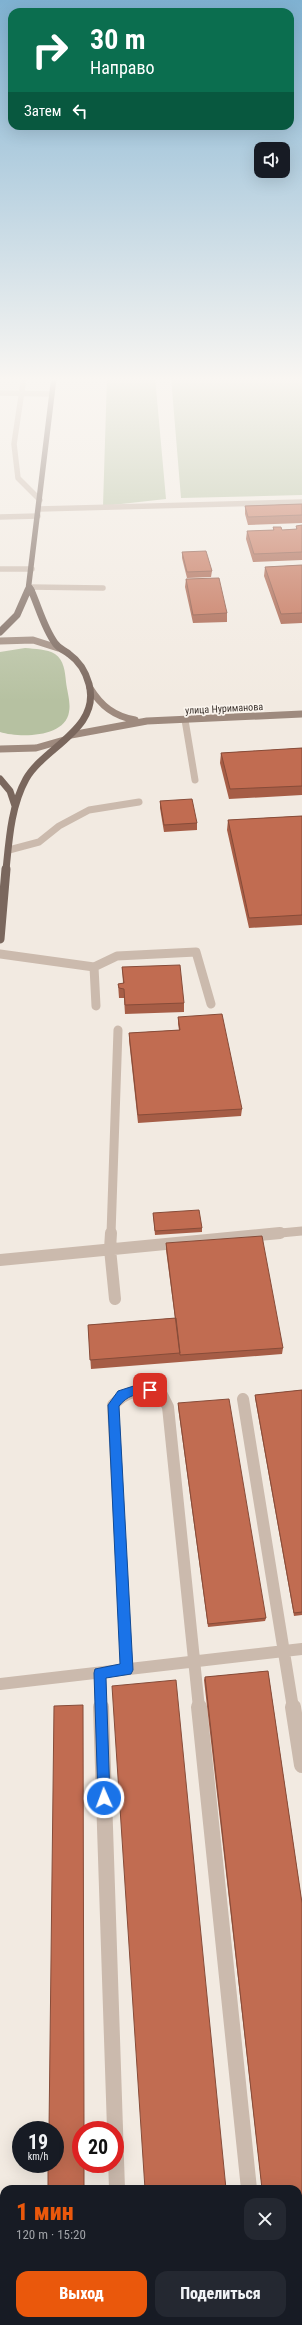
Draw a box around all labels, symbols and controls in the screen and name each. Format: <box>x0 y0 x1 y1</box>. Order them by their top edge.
text: 30 m <box>90 23 146 56</box>
icon: right <box>24 24 76 76</box>
text: Направо <box>90 57 155 78</box>
icon: left <box>69 100 91 122</box>
text: Затем <box>24 102 61 120</box>
map controls <box>254 142 290 178</box>
button: sound <box>254 142 290 178</box>
street label: улица Нуриманова <box>185 701 264 716</box>
pin <box>133 1373 167 1407</box>
icon: arrive <box>139 1379 161 1401</box>
position arrow <box>83 1777 125 1819</box>
speed limit sign: 20 <box>72 2121 124 2173</box>
text: 19 <box>28 2130 48 2154</box>
text: km/h <box>28 2151 48 2162</box>
text: 1 мин <box>16 2198 74 2226</box>
button: close <box>244 2198 286 2240</box>
text: 120 m · 15:20 <box>16 2227 86 2242</box>
button: Выход <box>16 2271 147 2317</box>
button: Поделиться <box>155 2271 286 2317</box>

